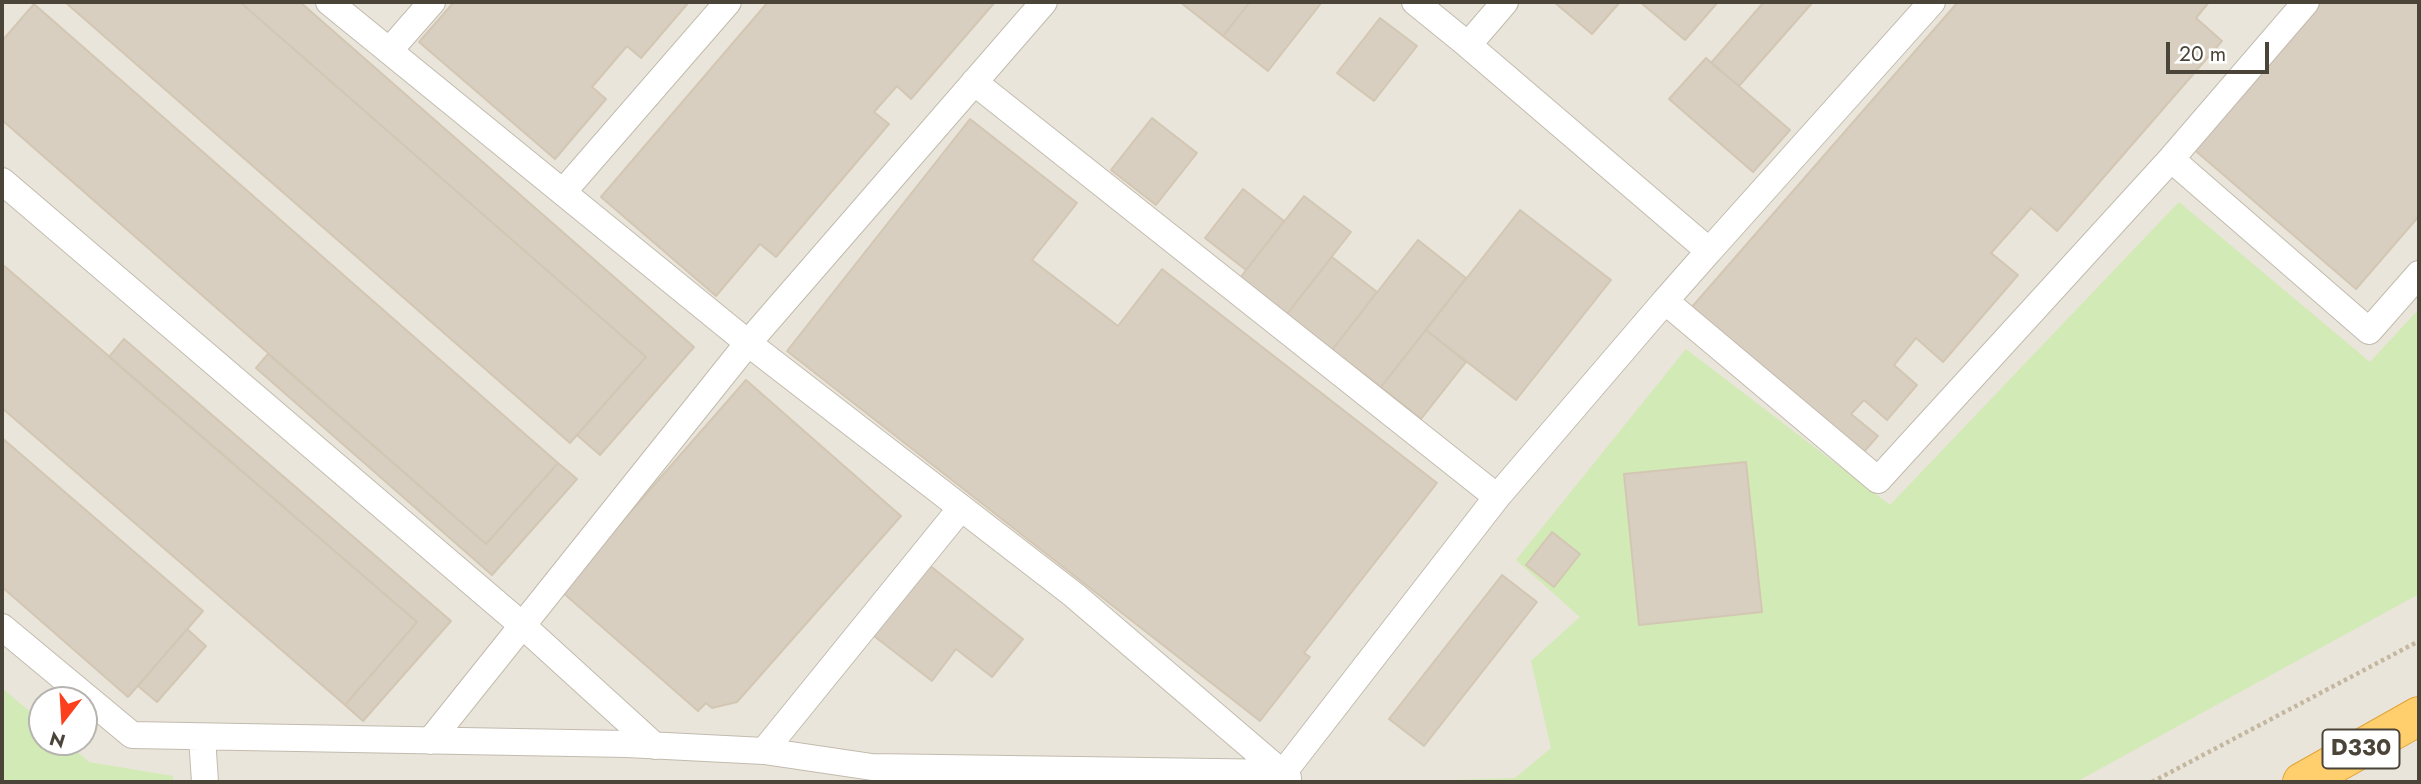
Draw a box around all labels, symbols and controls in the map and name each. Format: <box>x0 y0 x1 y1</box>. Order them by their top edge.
scale bar <box>2169 28 2272 72</box>
text: 20 m <box>2179 39 2226 69</box>
north arrow <box>28 686 98 756</box>
text: N <box>46 725 68 755</box>
road number: D330 <box>2322 730 2400 768</box>

